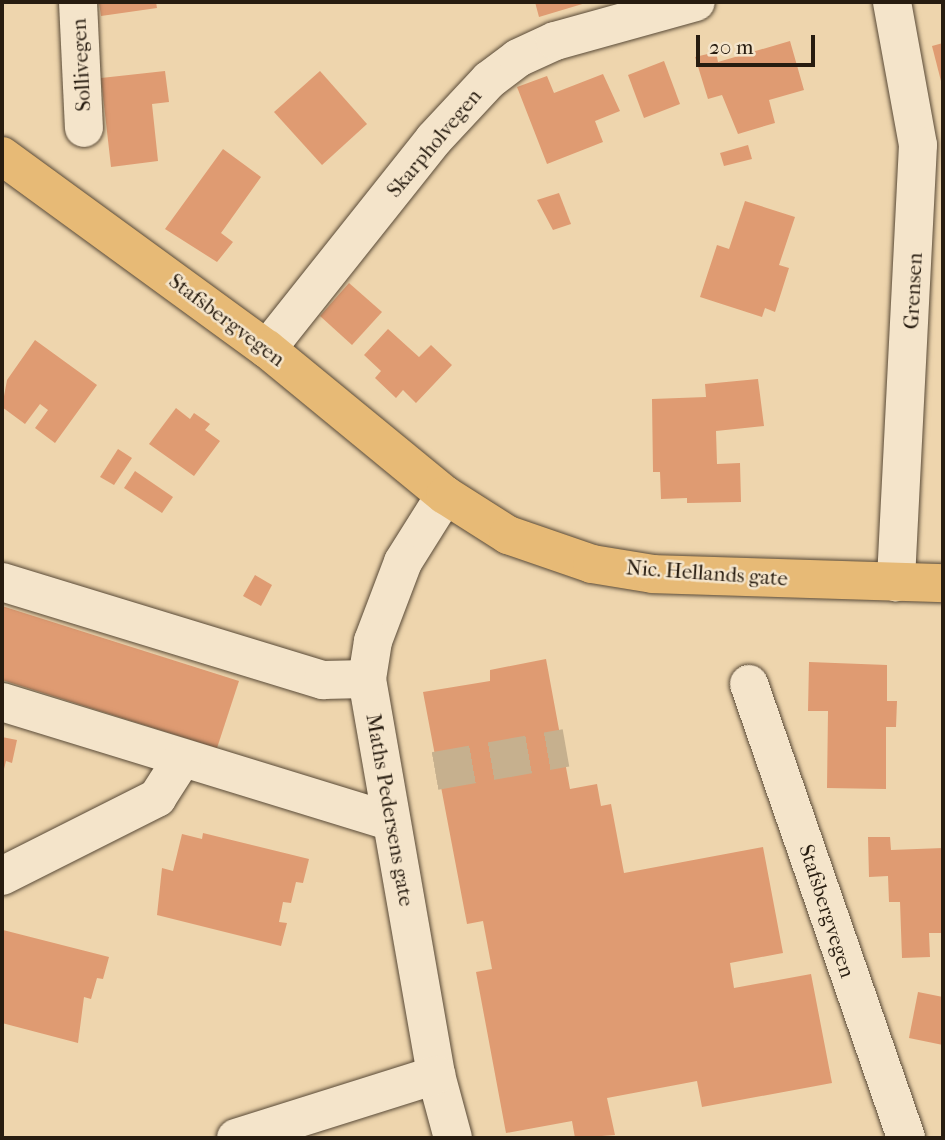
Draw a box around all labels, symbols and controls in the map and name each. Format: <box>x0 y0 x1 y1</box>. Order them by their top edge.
street label: Sollivegen <box>66 18 96 112</box>
scale bar <box>700 21 819 65</box>
text: 20 m <box>709 35 753 59</box>
street label: Skarpholvegen <box>381 84 487 202</box>
street label: Grensen <box>898 252 928 330</box>
street label: Stafsbergvegen <box>164 268 290 372</box>
street label: Nic. Hellands gate <box>625 555 789 591</box>
street label: Maths Pedersens gate <box>361 712 419 908</box>
street label: Stafsbergvegen <box>794 841 860 981</box>

